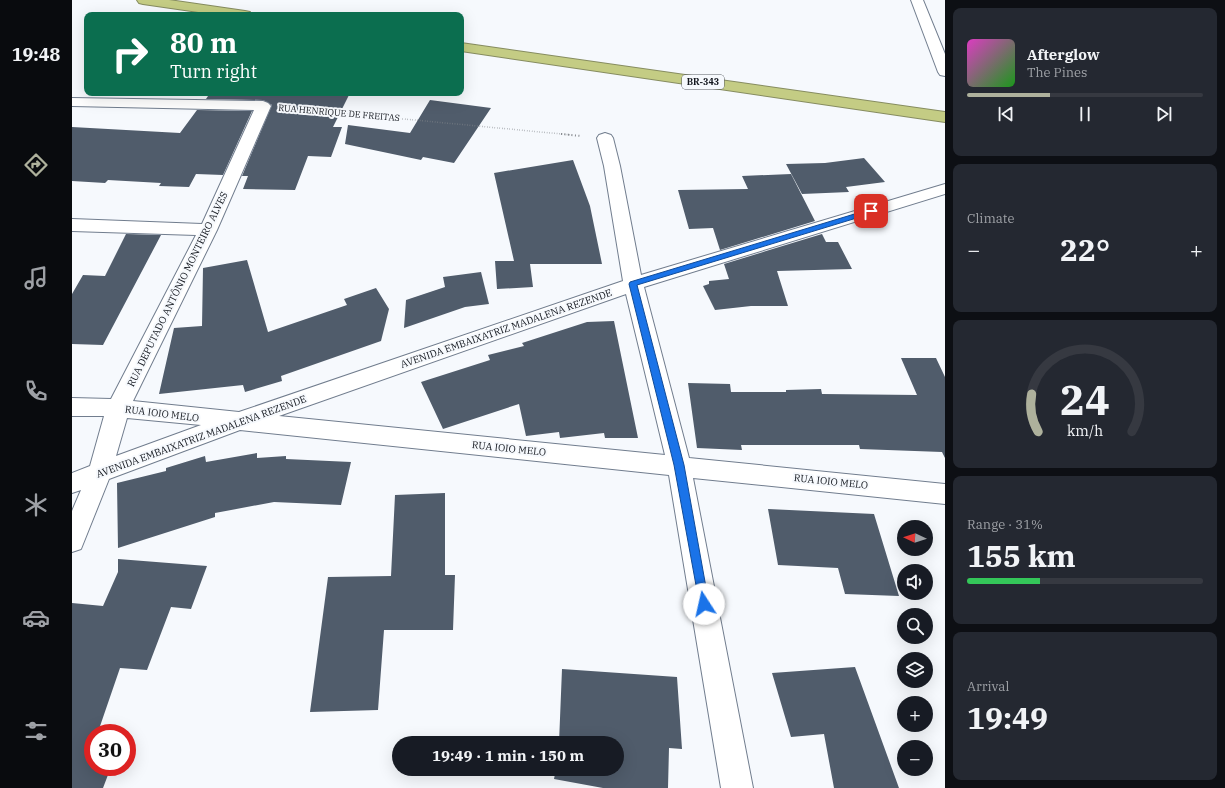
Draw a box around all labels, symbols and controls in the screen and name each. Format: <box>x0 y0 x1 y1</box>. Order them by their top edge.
text: 80 m <box>170 24 237 61</box>
icon: right <box>104 28 156 80</box>
text: 19:48 <box>12 43 60 66</box>
text: Afterglow <box>1027 45 1100 64</box>
text: Turn right <box>170 60 257 83</box>
text: The Pines <box>1027 64 1087 81</box>
road number: BR-343 <box>682 75 724 89</box>
street label: RUA HENRIQUE DE FREITAS <box>278 102 400 123</box>
icon: previous <box>995 103 1017 125</box>
icon: pause <box>1074 103 1096 125</box>
icon: next <box>1153 103 1175 125</box>
icon: directions <box>22 151 50 179</box>
street label: RUA DEPUTADO ANTÔNIO MONTEIRO ALVES <box>124 189 231 389</box>
pin <box>854 194 888 228</box>
icon: arrive <box>860 200 882 222</box>
text: Climate <box>967 210 1014 227</box>
text: 22° <box>1060 230 1110 269</box>
text: − <box>967 235 980 264</box>
text: + <box>1190 235 1203 264</box>
icon: music <box>22 264 50 292</box>
street label: AVENIDA EMBAIXATRIZ MADALENA REZENDE <box>399 286 614 371</box>
text: 24 <box>1060 372 1110 426</box>
icon: phone <box>22 377 50 405</box>
street label: AVENIDA EMBAIXATRIZ MADALENA REZENDE <box>94 392 308 481</box>
street label: RUA IOIO MELO <box>124 403 200 424</box>
text: km/h <box>1067 421 1103 440</box>
street label: RUA IOIO MELO <box>471 438 547 459</box>
street label: RUA IOIO MELO <box>793 471 869 492</box>
icon: climate <box>22 491 50 519</box>
text: Range · 31% <box>967 516 1043 533</box>
north arrow <box>897 520 933 556</box>
map controls <box>897 520 933 776</box>
text: 155 km <box>967 536 1076 575</box>
button: sound <box>897 564 933 600</box>
position arrow <box>683 583 725 625</box>
icon: car <box>22 604 50 632</box>
button: search <box>897 608 933 644</box>
button: layers <box>897 652 933 688</box>
text: Arrival <box>967 678 1009 695</box>
button: + <box>897 696 933 732</box>
text: 19:49 <box>967 698 1048 737</box>
icon: filters <box>22 717 50 745</box>
speed limit sign: 30 <box>84 724 136 776</box>
button: − <box>897 740 933 776</box>
text: 19:49 · 1 min · 150 m <box>432 746 584 765</box>

